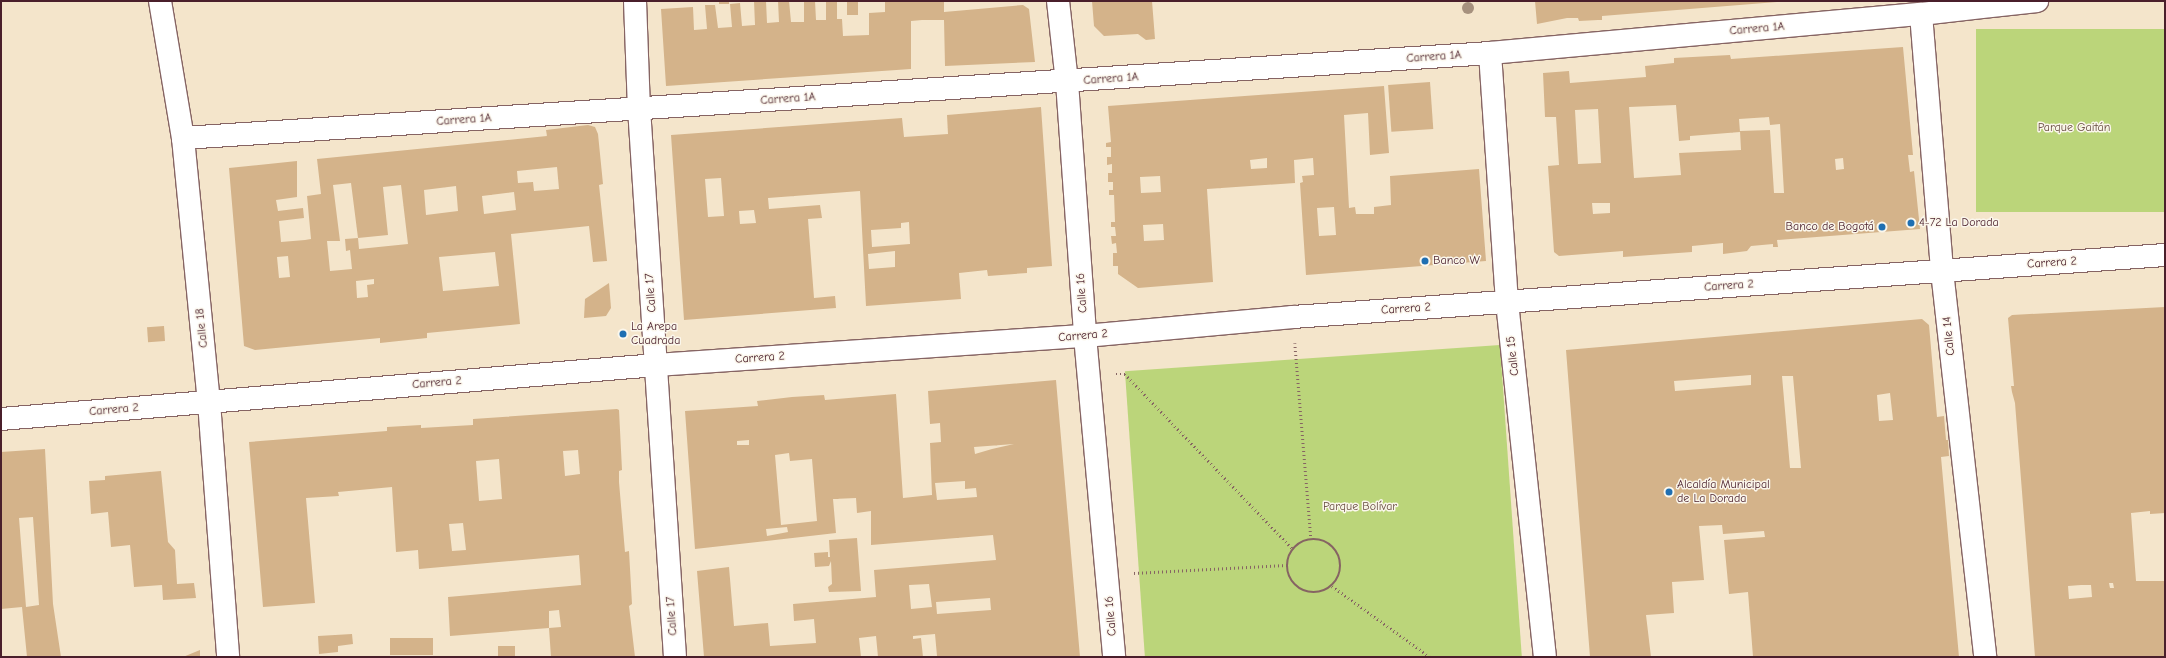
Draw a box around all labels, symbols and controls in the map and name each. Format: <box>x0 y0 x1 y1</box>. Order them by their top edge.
street label: Carrera 1A <box>1729 19 1785 39</box>
street label: Carrera 1A <box>1406 48 1462 66</box>
street label: Carrera 1A <box>1083 70 1139 88</box>
street label: Carrera 1A <box>760 90 816 108</box>
street label: Carrera 1A <box>436 111 492 129</box>
park label: Parque Gaitán <box>2038 121 2110 135</box>
place label: 4-72 La Dorada <box>1919 216 1999 230</box>
marker: 4-72 La Dorada <box>1906 218 1916 228</box>
place label: Banco de Bogotá <box>1786 220 1874 234</box>
marker: Banco de Bogotá <box>1877 222 1887 232</box>
place label: Banco W <box>1433 254 1480 268</box>
street label: Carrera 2 <box>2027 254 2077 272</box>
marker: Banco W <box>1420 256 1430 266</box>
street label: Calle 17 <box>642 273 660 313</box>
street label: Calle 16 <box>1073 273 1091 313</box>
street label: Carrera 2 <box>1704 277 1754 295</box>
street label: Carrera 2 <box>1381 300 1431 318</box>
street label: Calle 18 <box>193 307 211 349</box>
street label: Calle 14 <box>1940 316 1958 356</box>
place label: La Arepa Cuadrada <box>631 320 680 348</box>
street label: Carrera 2 <box>1058 327 1108 345</box>
marker: La Arepa Cuadrada <box>618 329 628 339</box>
street label: Calle 15 <box>1504 335 1522 377</box>
street label: Carrera 2 <box>735 349 785 367</box>
street label: Carrera 2 <box>412 374 462 392</box>
street label: Carrera 2 <box>89 401 139 419</box>
place label: Alcaldía Municipal de La Dorada <box>1677 478 1770 506</box>
marker: Alcaldía Municipal de La Dorada <box>1664 487 1674 497</box>
park label: Parque Bolívar <box>1323 500 1397 514</box>
street label: Calle 16 <box>1102 595 1120 637</box>
street label: Calle 17 <box>663 596 681 636</box>

